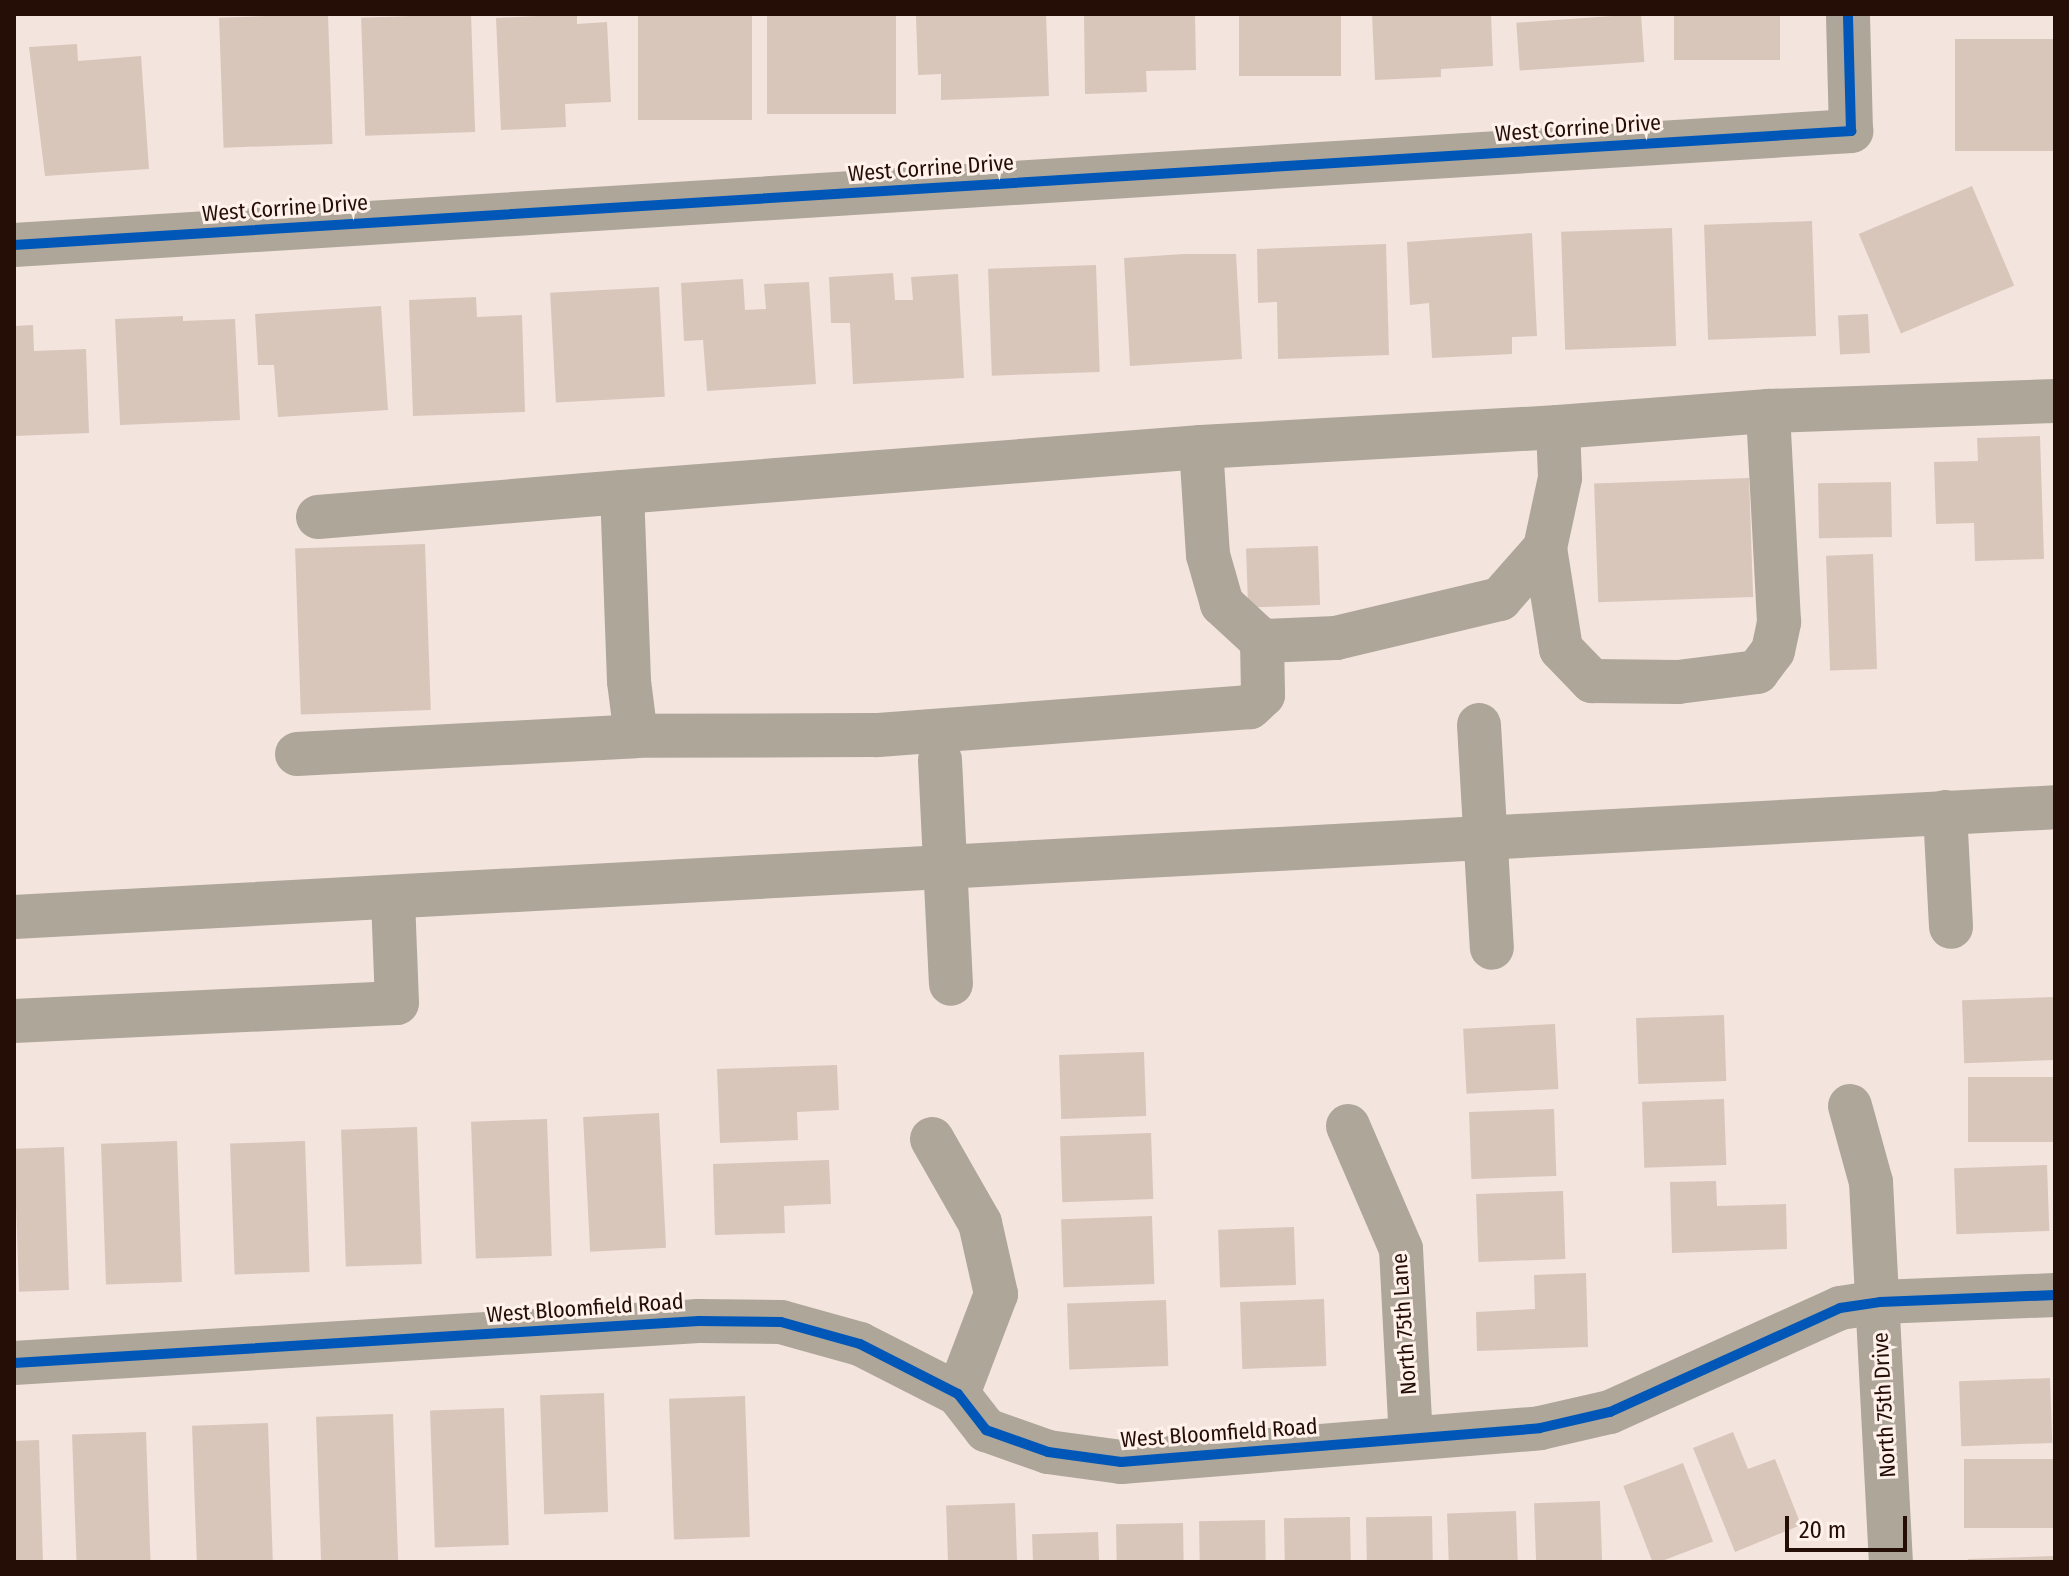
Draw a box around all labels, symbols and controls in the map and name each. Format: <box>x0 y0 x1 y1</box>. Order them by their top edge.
street label: West Corrine Drive <box>1494 109 1662 147</box>
street label: West Corrine Drive <box>847 149 1015 187</box>
street label: West Corrine Drive <box>201 189 369 227</box>
street label: North 75th Lane <box>1386 1252 1422 1396</box>
street label: West Bloomfield Road <box>486 1288 684 1328</box>
street label: North 75th Drive <box>1867 1332 1901 1478</box>
street label: West Bloomfield Road <box>1120 1413 1318 1453</box>
scale bar <box>1789 1500 1911 1550</box>
text: 20 m <box>1799 1516 1846 1544</box>

